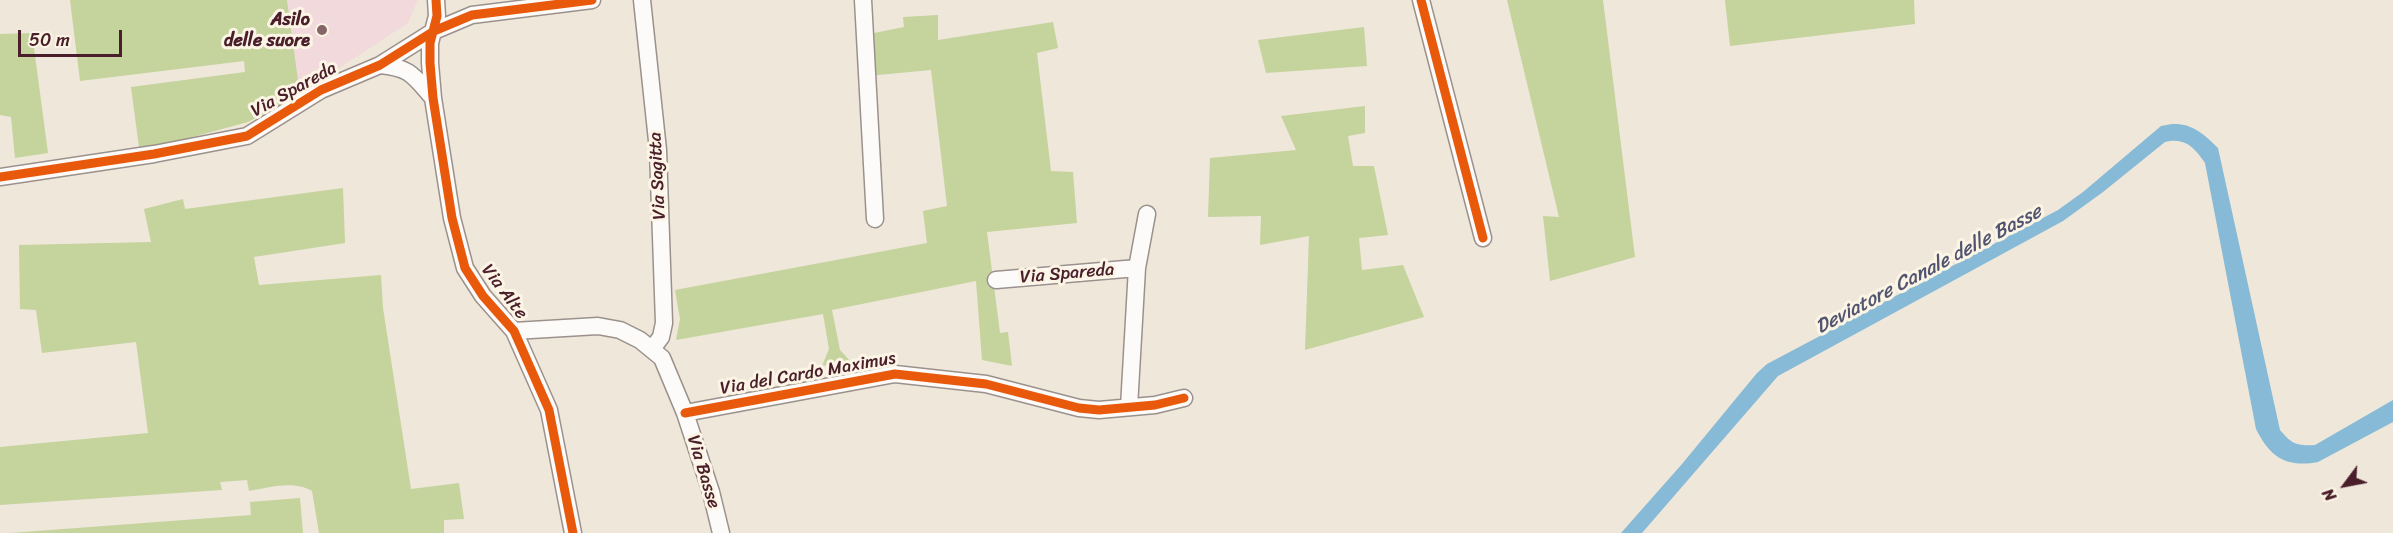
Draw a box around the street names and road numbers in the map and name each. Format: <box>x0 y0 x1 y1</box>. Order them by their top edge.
street label: Via Spareda <box>247 58 341 122</box>
street label: Via Sagitta <box>645 132 671 220</box>
street label: Via Spareda <box>1019 259 1115 289</box>
street label: Via Alte <box>476 260 532 324</box>
street label: Via del Cardo Maximus <box>719 348 897 400</box>
street label: Via Basse <box>682 433 724 511</box>

